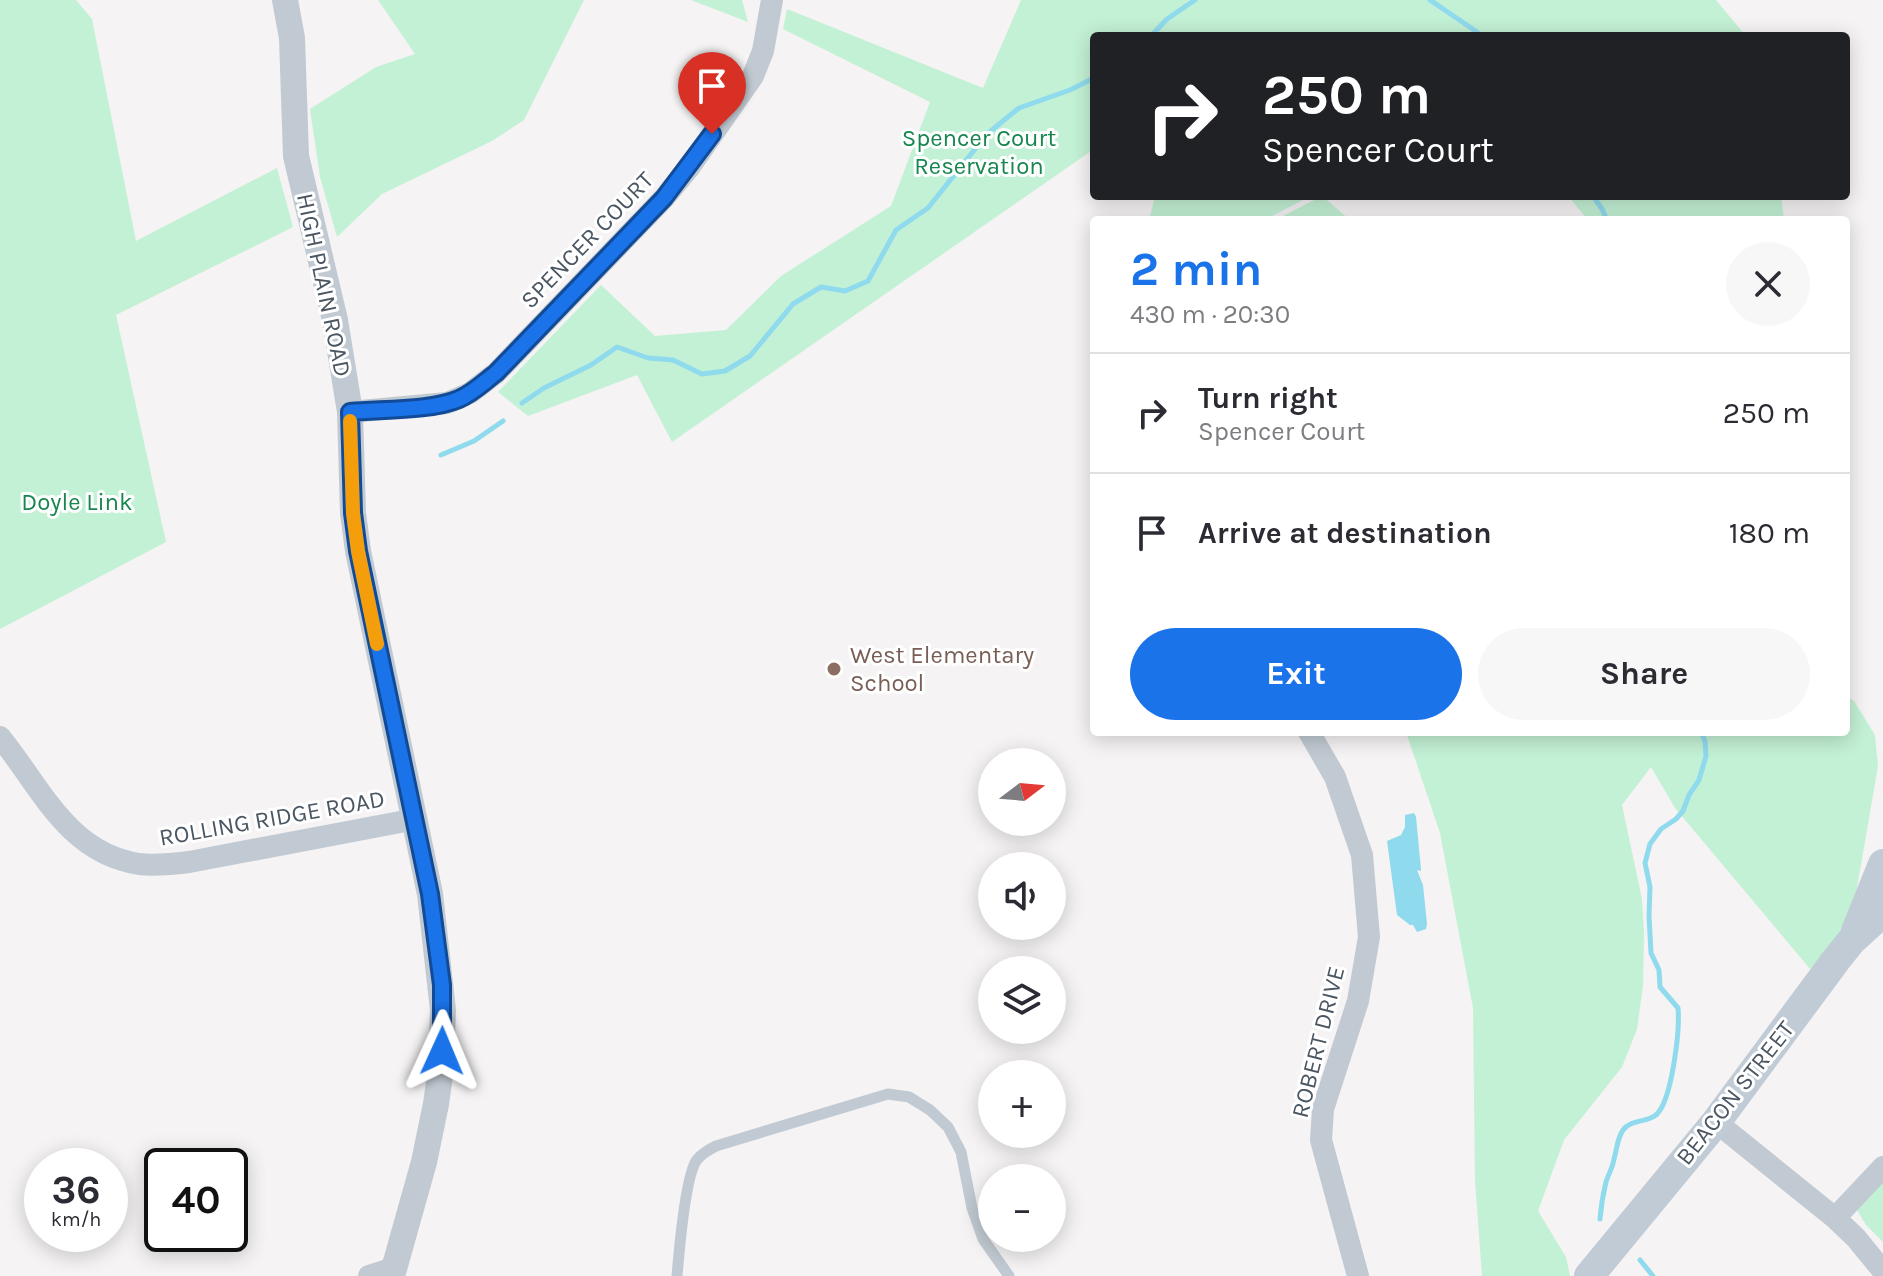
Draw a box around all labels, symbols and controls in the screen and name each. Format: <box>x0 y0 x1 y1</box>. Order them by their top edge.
pin <box>678 52 746 134</box>
text: 250 m <box>1262 62 1431 127</box>
icon: arrive <box>690 64 734 108</box>
icon: right <box>1130 64 1234 168</box>
park label: Spencer Court Reservation <box>902 124 1056 180</box>
text: Spencer Court <box>1262 129 1494 171</box>
street label: SPENCER COURT <box>515 166 659 314</box>
street label: HIGH PLAIN ROAD <box>291 191 357 379</box>
text: 2 min <box>1130 241 1262 297</box>
button: close <box>1726 242 1810 326</box>
text: 430 m · 20:30 <box>1130 299 1290 330</box>
text: Turn right <box>1198 380 1338 416</box>
icon: right <box>1130 391 1174 435</box>
text: 250 m <box>1723 395 1810 431</box>
text: Spencer Court <box>1198 416 1365 447</box>
park label: Doyle Link <box>21 488 133 516</box>
icon: arrive <box>1130 511 1174 555</box>
text: Arrive at destination <box>1198 515 1492 551</box>
text: 180 m <box>1729 515 1810 551</box>
button: Exit <box>1130 628 1462 720</box>
button: Share <box>1478 628 1810 720</box>
place label: West Elementary School <box>850 641 1034 697</box>
marker: West Elementary School <box>825 660 843 678</box>
north arrow <box>978 748 1066 836</box>
map controls <box>978 748 1066 1252</box>
street label: ROLLING RIDGE ROAD <box>157 784 387 852</box>
button: sound <box>978 852 1066 940</box>
button: layers <box>978 956 1066 1044</box>
street label: ROBERT DRIVE <box>1286 963 1350 1121</box>
position arrow <box>400 1009 484 1093</box>
street label: BEACON STREET <box>1670 1016 1800 1170</box>
button: + <box>978 1060 1066 1148</box>
speed limit sign: 40 <box>144 1148 248 1252</box>
button: − <box>978 1164 1066 1252</box>
text: 36 <box>51 1166 101 1213</box>
text: km/h <box>51 1208 101 1231</box>

